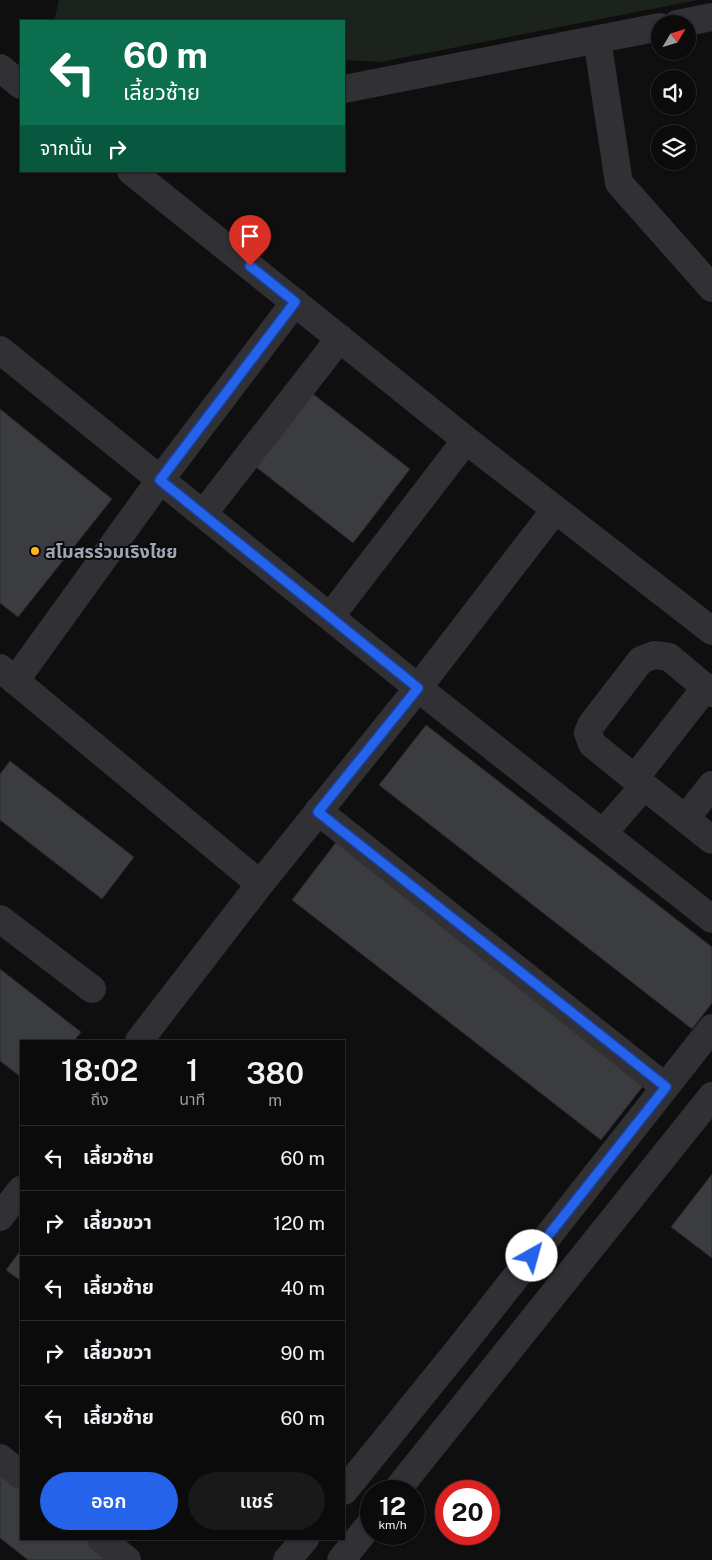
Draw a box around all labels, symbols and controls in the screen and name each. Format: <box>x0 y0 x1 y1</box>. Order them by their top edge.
north arrow <box>651 15 696 60</box>
map controls <box>651 15 696 170</box>
text: 60 m <box>123 35 208 76</box>
icon: left <box>40 40 105 105</box>
button: sound <box>651 70 696 115</box>
text: เลี้ยวซ้าย <box>123 79 200 105</box>
button: layers <box>651 125 696 170</box>
icon: right <box>103 135 131 163</box>
text: จากนั้น <box>40 137 93 159</box>
pin <box>229 215 271 266</box>
icon: arrive <box>236 222 264 250</box>
place label: สโมสรร่วมเริงไชย <box>45 541 177 562</box>
marker: สโมสรร่วมเริงไชย <box>29 545 41 557</box>
text: 18:02 <box>61 1052 138 1088</box>
text: 1 <box>186 1052 198 1088</box>
text: 380 <box>246 1055 304 1091</box>
text: ถึง <box>90 1090 109 1109</box>
text: นาที <box>179 1090 205 1109</box>
text: m <box>268 1091 282 1110</box>
icon: left <box>40 1144 68 1172</box>
text: เลี้ยวซ้าย <box>83 1146 154 1168</box>
text: 60 m <box>281 1147 325 1169</box>
icon: right <box>40 1209 68 1237</box>
text: เลี้ยวขวา <box>83 1211 152 1233</box>
text: 120 m <box>273 1212 325 1234</box>
position arrow <box>505 1229 557 1281</box>
icon: left <box>40 1274 68 1302</box>
text: เลี้ยวซ้าย <box>83 1276 154 1298</box>
text: 40 m <box>280 1277 325 1299</box>
icon: right <box>40 1339 68 1367</box>
text: เลี้ยวขวา <box>83 1341 152 1363</box>
text: 90 m <box>281 1342 325 1364</box>
icon: left <box>40 1404 68 1432</box>
text: เลี้ยวซ้าย <box>83 1406 154 1428</box>
text: 60 m <box>281 1407 325 1429</box>
button: ออก <box>40 1472 178 1530</box>
button: แชร์ <box>188 1472 325 1530</box>
speed limit sign: 20 <box>435 1480 500 1545</box>
text: 12 <box>379 1491 406 1521</box>
text: km/h <box>378 1518 407 1532</box>

